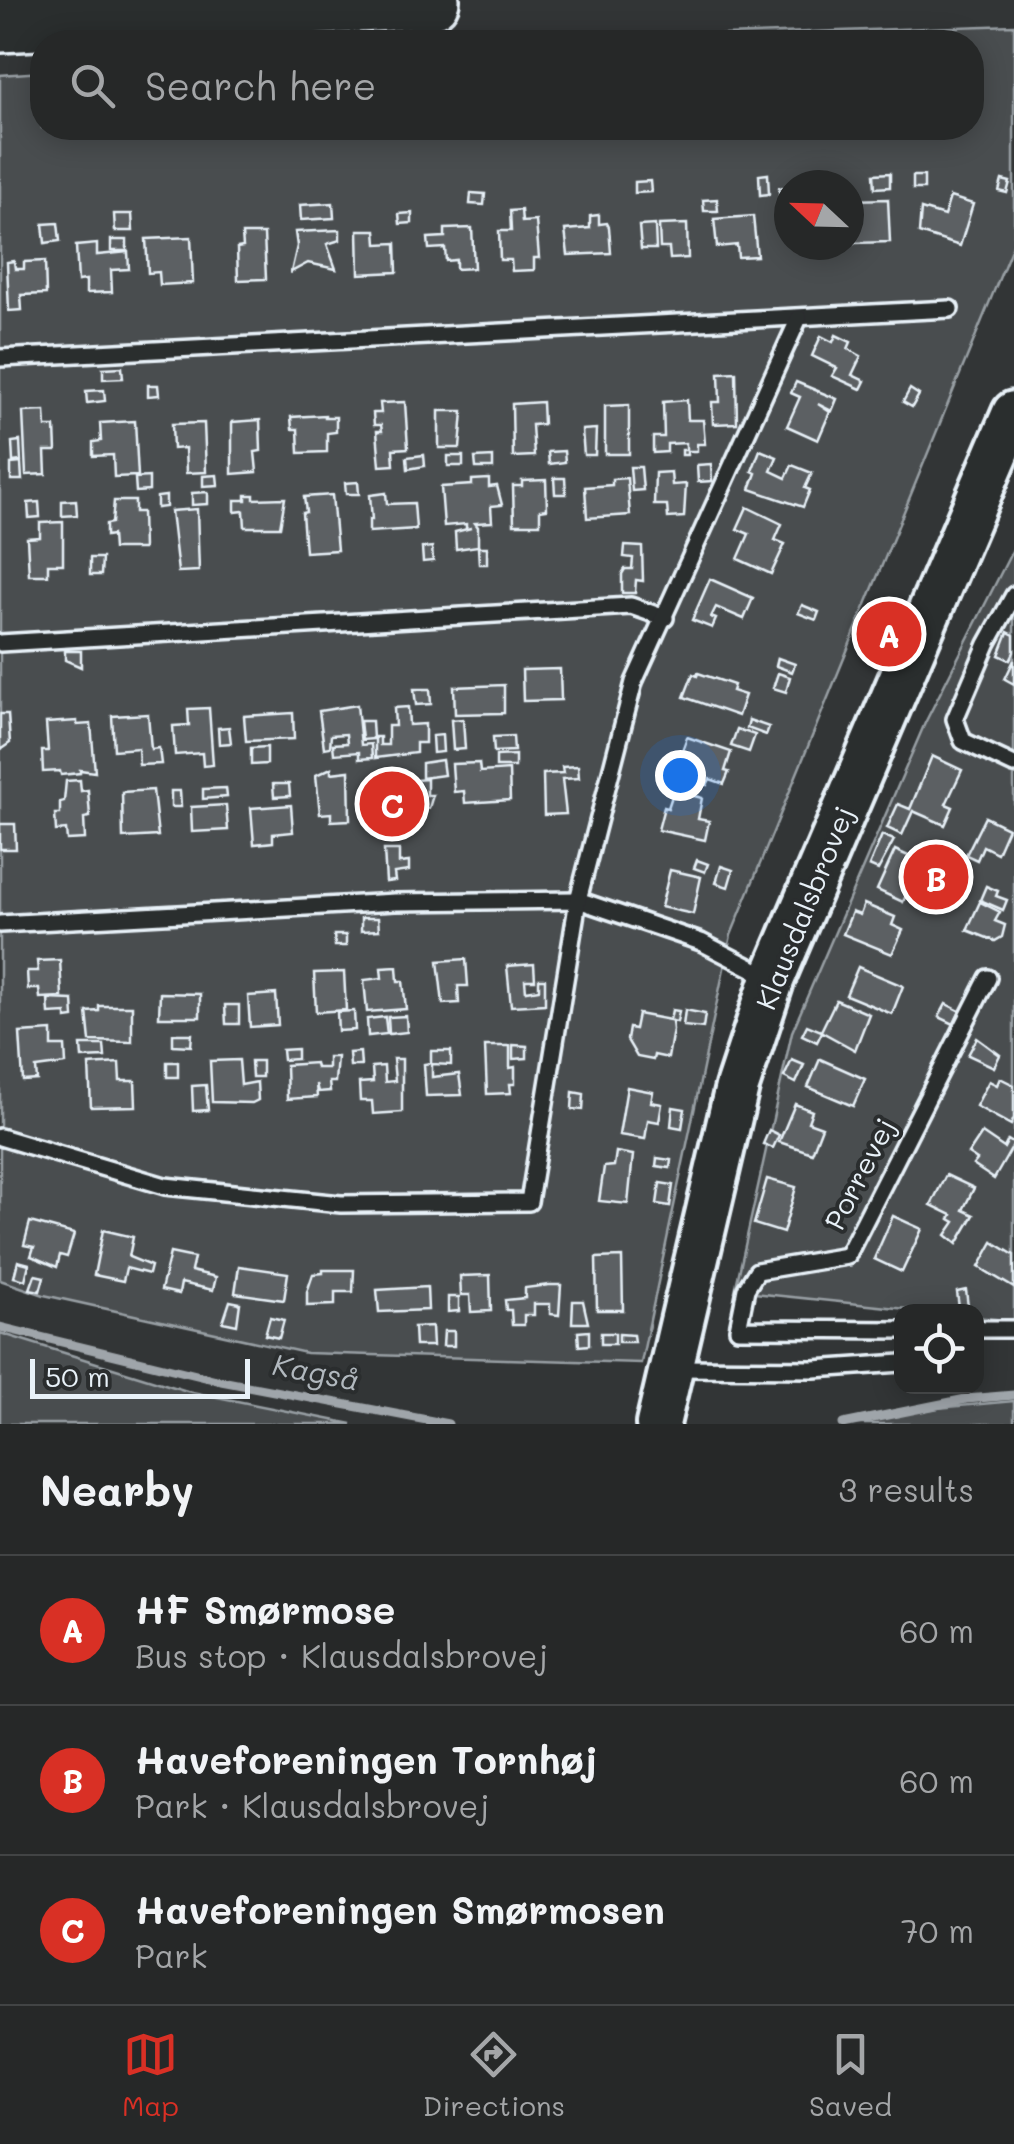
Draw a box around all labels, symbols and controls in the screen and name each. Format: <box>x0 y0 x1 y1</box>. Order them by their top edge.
search box <box>30 30 984 140</box>
icon: search <box>65 58 120 113</box>
text: Search here <box>145 60 376 110</box>
north arrow <box>774 170 864 260</box>
pin: A <box>856 596 922 672</box>
your location <box>655 750 706 801</box>
pin: C <box>360 766 424 842</box>
street label: Klausdalsbrovej <box>747 801 861 1015</box>
pin: B <box>904 840 968 914</box>
street label: Porrevej <box>816 1112 903 1235</box>
map controls <box>894 1304 984 1394</box>
button: locate <box>894 1304 984 1394</box>
water label: Kagså <box>270 1343 363 1399</box>
scale bar <box>30 1354 250 1398</box>
text: 50 m <box>45 1358 110 1394</box>
text: Nearby <box>40 1462 194 1517</box>
text: 3 results <box>838 1468 974 1510</box>
text: HF Smørmose <box>135 1584 396 1634</box>
text: A <box>61 1609 84 1651</box>
text: 60 m <box>899 1609 974 1651</box>
text: Bus stop · Klausdalsbrovej <box>135 1634 548 1676</box>
text: Haveforeningen Tornhøj <box>135 1734 598 1784</box>
text: B <box>62 1759 83 1801</box>
text: 60 m <box>899 1759 974 1801</box>
text: Park · Klausdalsbrovej <box>135 1784 489 1826</box>
text: Haveforeningen Smørmosen <box>135 1884 665 1934</box>
text: C <box>61 1909 84 1951</box>
text: 70 m <box>901 1909 974 1951</box>
text: Park <box>135 1934 208 1976</box>
tab: Map <box>122 2027 179 2123</box>
tab: Directions <box>423 2027 565 2123</box>
tab: Saved <box>809 2027 892 2123</box>

